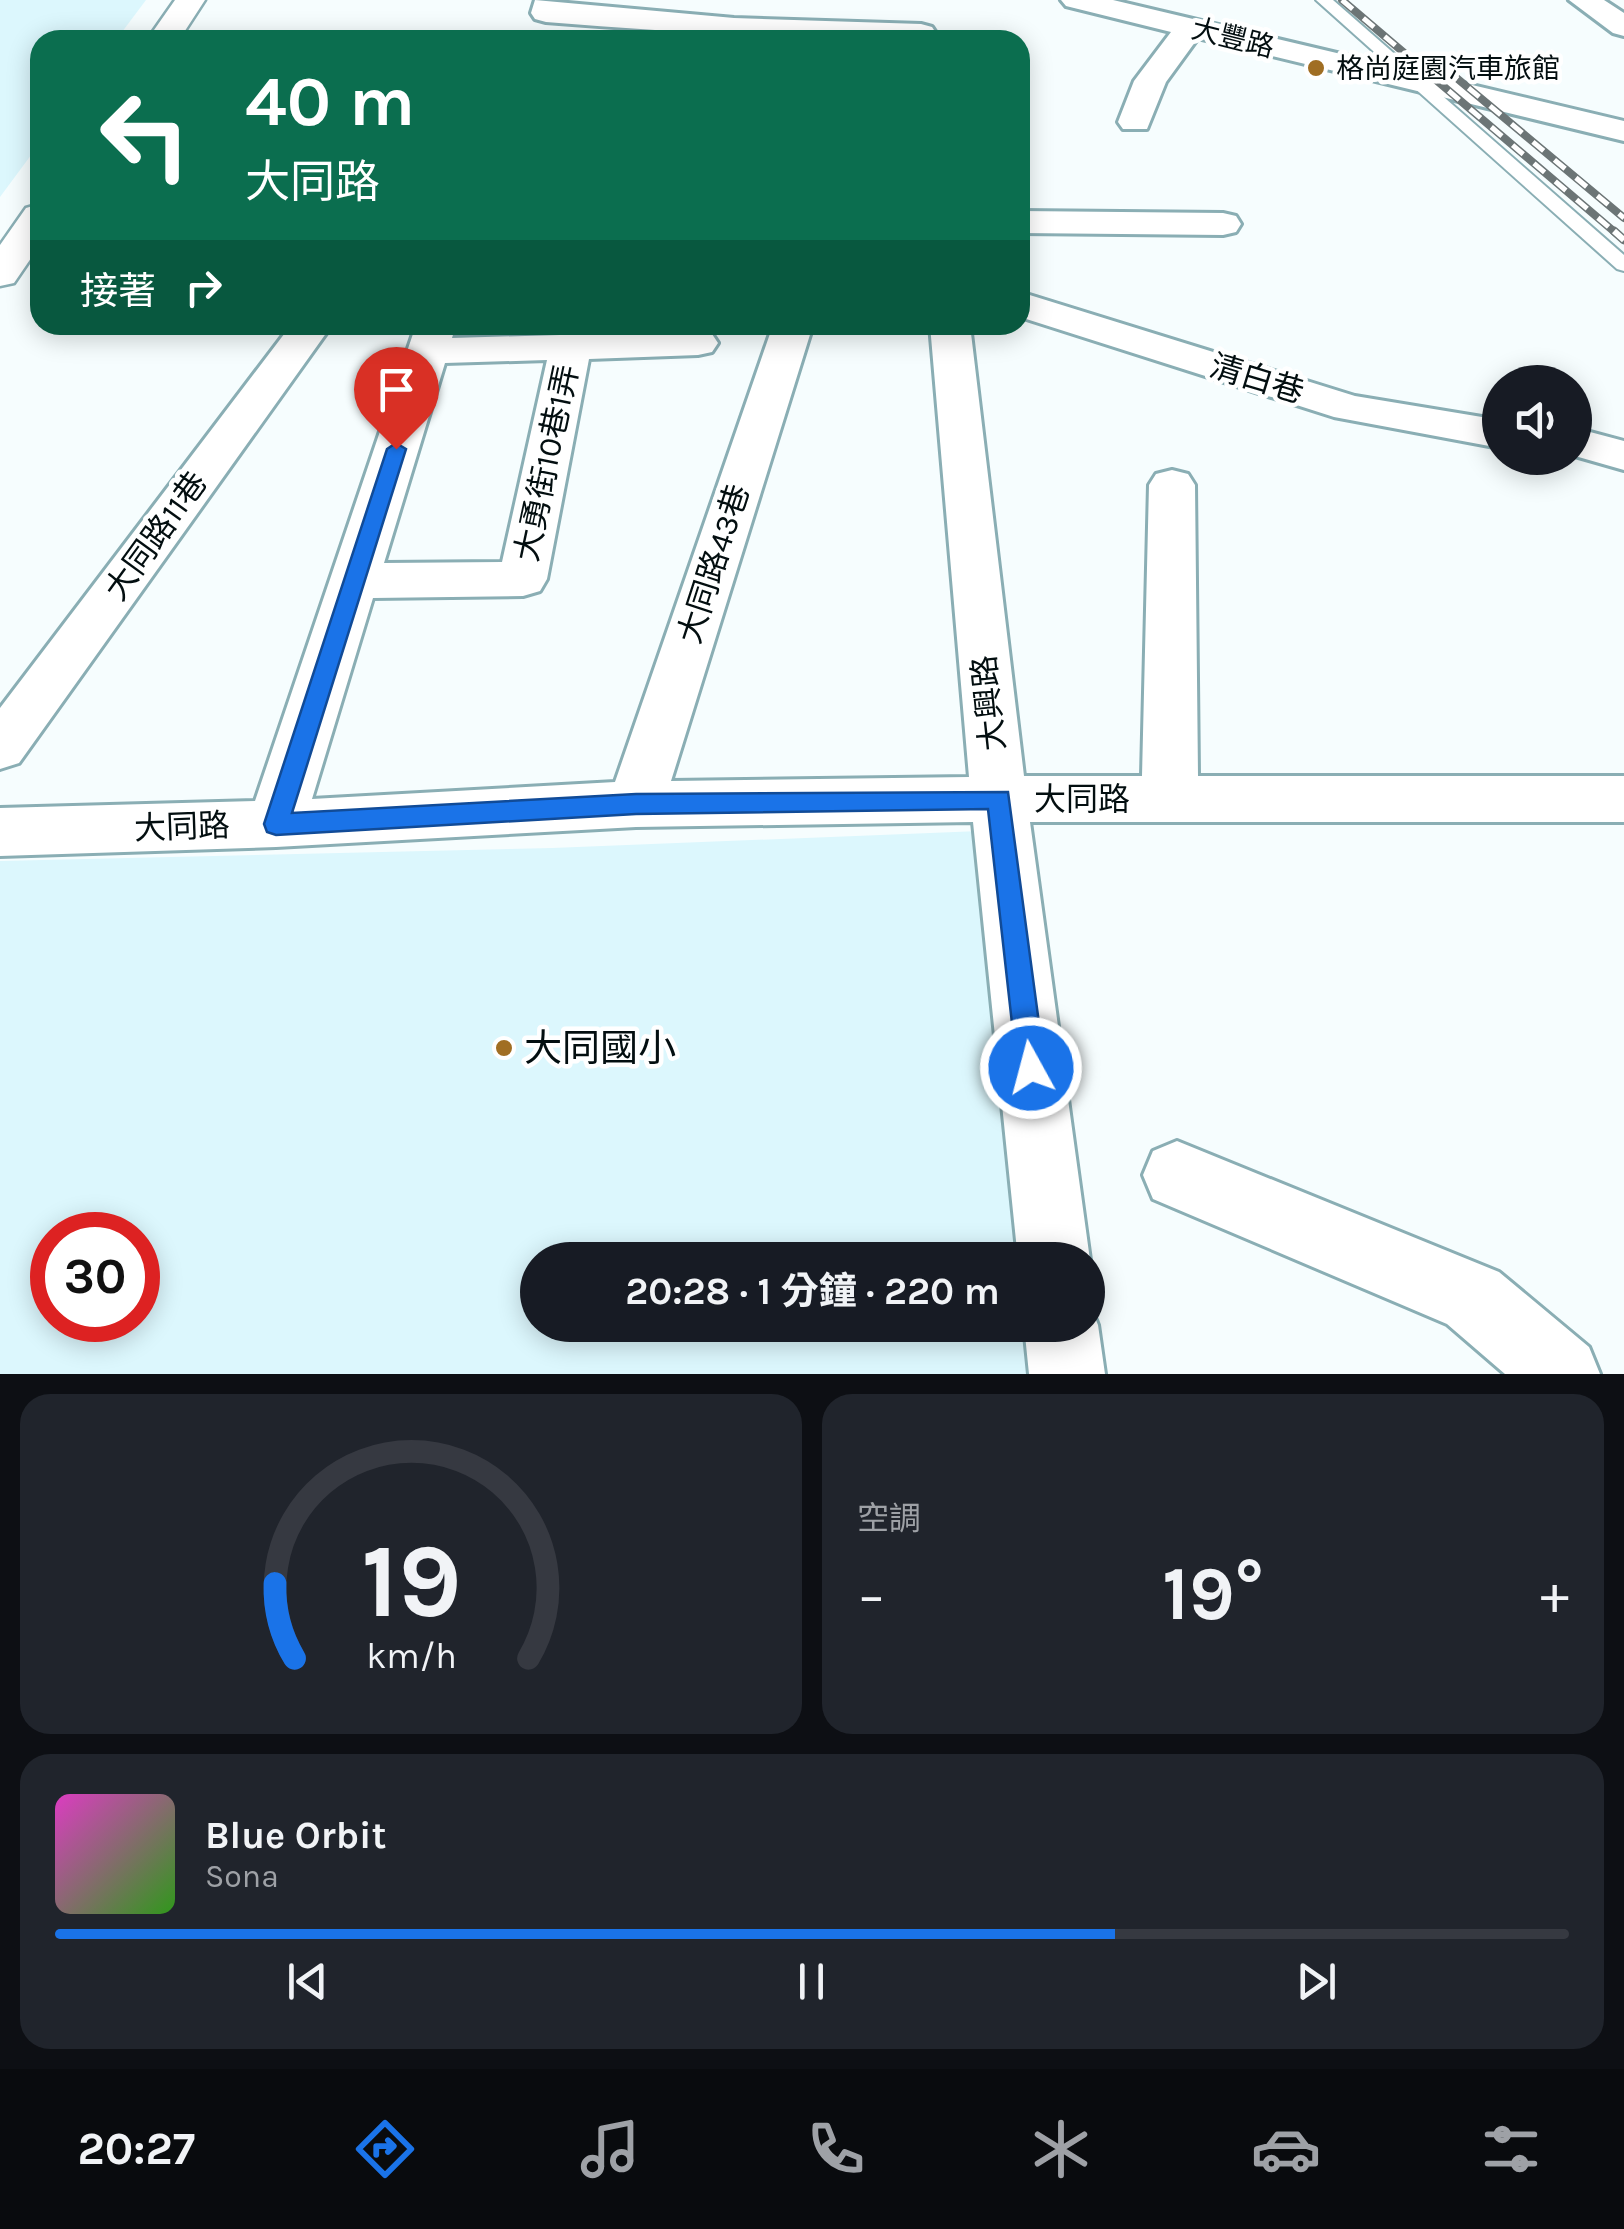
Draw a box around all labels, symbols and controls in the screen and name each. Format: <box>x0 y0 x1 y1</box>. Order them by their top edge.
street label: 大豐路 <box>1188 12 1278 64</box>
place label: 格尚庭園汽車旅館 <box>1336 52 1560 85</box>
marker: 格尚庭園汽車旅館 <box>1305 57 1327 79</box>
text: 40 m <box>245 61 415 143</box>
icon: left <box>80 70 210 200</box>
text: 大同路 <box>245 156 380 208</box>
icon: right <box>176 260 231 315</box>
text: 接著 <box>80 269 156 314</box>
pin <box>354 347 439 450</box>
street label: 清白巷 <box>1206 347 1308 411</box>
street label: 大勇街10巷1弄 <box>508 361 586 565</box>
icon: arrive <box>369 362 424 417</box>
map controls <box>1482 365 1592 475</box>
button: sound <box>1482 365 1592 475</box>
street label: 大同路11巷 <box>97 465 215 607</box>
street label: 大同路43巷 <box>671 480 757 648</box>
street label: 大興路 <box>966 653 1012 753</box>
street label: 大同路 <box>1034 781 1130 818</box>
street label: 大同路 <box>133 807 231 847</box>
position arrow <box>979 1016 1083 1120</box>
place label: 大同國小 <box>524 1026 676 1071</box>
marker: 大同國小 <box>493 1037 515 1059</box>
speed limit sign: 30 <box>30 1212 160 1342</box>
text: 20:28 · 1 分鐘 · 220 m <box>625 1269 1000 1314</box>
text: 空調 <box>857 1500 921 1537</box>
text: 19 <box>361 1521 461 1642</box>
text: 19° <box>1162 1550 1264 1638</box>
text: − <box>857 1563 886 1627</box>
text: + <box>1540 1563 1569 1627</box>
text: km/h <box>366 1635 456 1677</box>
text: Blue Orbit <box>205 1813 386 1858</box>
text: Sona <box>205 1858 279 1895</box>
icon: previous <box>280 1954 335 2009</box>
icon: pause <box>784 1954 839 2009</box>
icon: next <box>1289 1954 1344 2009</box>
icon: directions <box>350 2114 420 2184</box>
icon: music <box>575 2114 645 2184</box>
icon: phone <box>801 2114 871 2184</box>
icon: climate <box>1026 2114 1096 2184</box>
icon: car <box>1251 2114 1321 2184</box>
icon: filters <box>1476 2114 1546 2184</box>
text: 20:27 <box>78 2123 195 2175</box>

